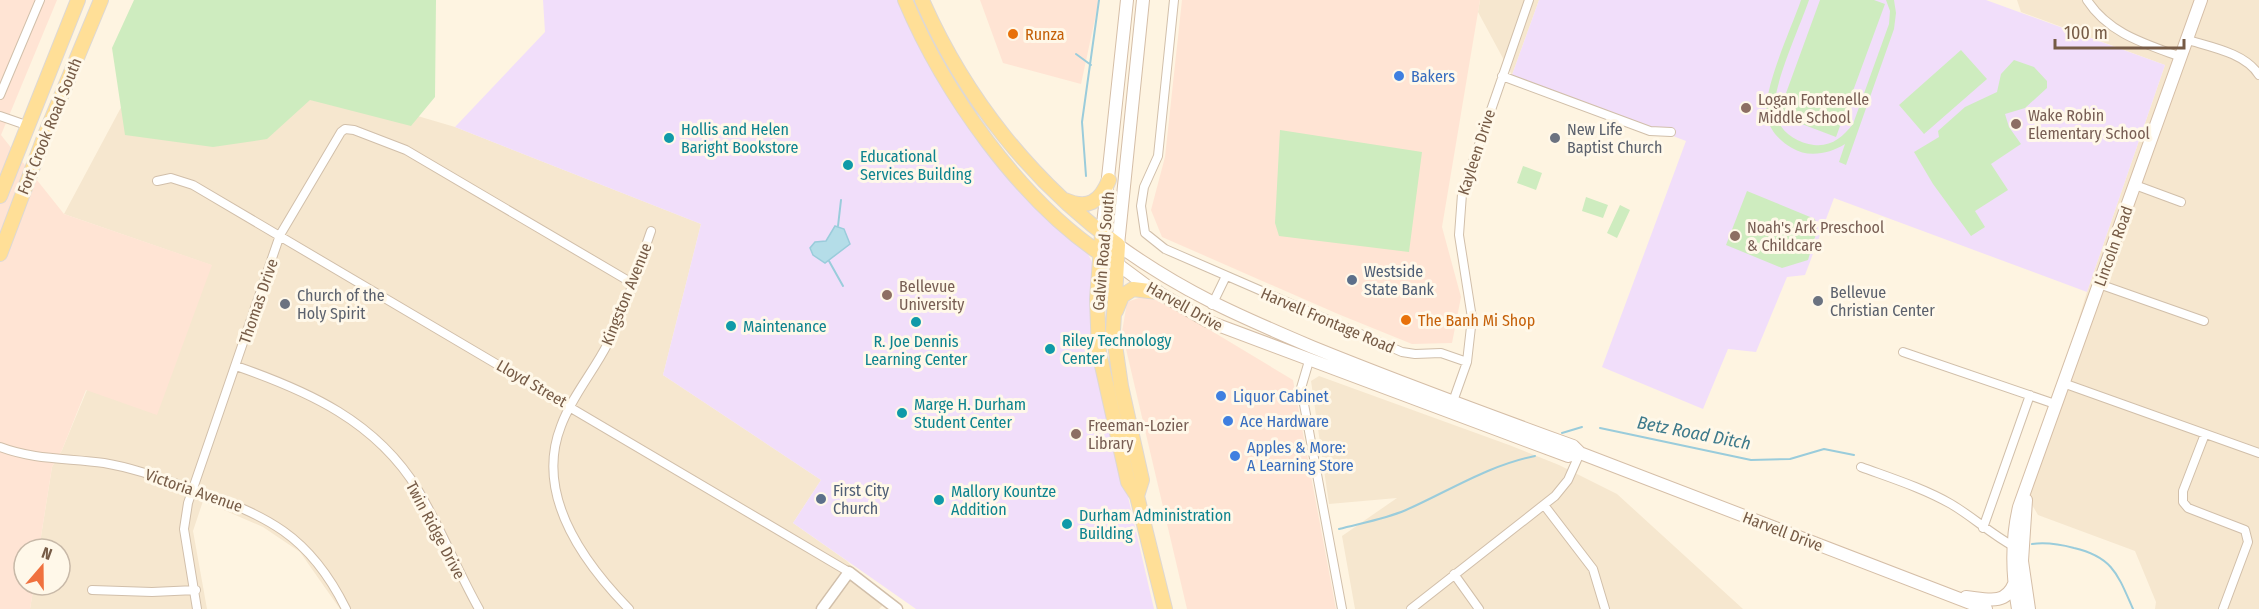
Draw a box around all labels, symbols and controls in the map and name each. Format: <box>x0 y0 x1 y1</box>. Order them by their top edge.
scale bar <box>2055 12 2184 50</box>
text: 100 m <box>2064 22 2108 44</box>
place label: Runza <box>1025 25 1065 44</box>
marker: Runza <box>1006 27 1020 41</box>
street label: Fort Crook Road South <box>13 55 86 197</box>
place label: Bakers <box>1411 67 1455 86</box>
marker: Bakers <box>1392 69 1406 83</box>
place label: Logan Fontenelle Middle School <box>1758 90 1869 127</box>
marker: Logan Fontenelle Middle School <box>1739 101 1753 115</box>
place label: Wake Robin Elementary School <box>2028 106 2150 143</box>
street label: Kayleen Drive <box>1454 107 1499 197</box>
marker: Wake Robin Elementary School <box>2009 117 2023 131</box>
place label: Hollis and Helen Baright Bookstore <box>681 120 798 157</box>
place label: New Life Baptist Church <box>1567 120 1662 157</box>
marker: Hollis and Helen Baright Bookstore <box>662 131 676 145</box>
marker: New Life Baptist Church <box>1548 131 1562 145</box>
place label: Educational Services Building <box>860 147 972 184</box>
marker: Educational Services Building <box>841 158 855 172</box>
street label: Galvin Road South <box>1089 191 1118 311</box>
street label: Lincoln Road <box>2090 203 2137 289</box>
place label: Noah's Ark Preschool & Childcare <box>1747 218 1884 255</box>
marker: Noah's Ark Preschool & Childcare <box>1728 229 1742 243</box>
street label: Kingston Avenue <box>597 240 656 348</box>
street label: Thomas Drive <box>235 256 282 346</box>
place label: Westside State Bank <box>1364 262 1435 299</box>
marker: Westside State Bank <box>1345 273 1359 287</box>
place label: Bellevue University <box>899 277 965 314</box>
street label: Harvell Drive <box>1143 278 1226 335</box>
place label: Bellevue Christian Center <box>1830 283 1935 320</box>
street label: Harvell Frontage Road <box>1258 284 1398 357</box>
place label: Church of the Holy Spirit <box>297 286 385 323</box>
marker: Bellevue University <box>880 288 894 302</box>
marker: Bellevue Christian Center <box>1811 294 1825 308</box>
marker: Church of the Holy Spirit <box>278 297 292 311</box>
place label: The Banh Mi Shop <box>1418 311 1535 330</box>
marker: The Banh Mi Shop <box>1399 313 1413 327</box>
marker: R. Joe Dennis Learning Center <box>909 315 923 329</box>
place label: Maintenance <box>743 317 827 336</box>
marker: Maintenance <box>724 319 738 333</box>
place label: Riley Technology Center <box>1062 331 1172 368</box>
place label: R. Joe Dennis Learning Center <box>865 332 968 369</box>
marker: Riley Technology Center <box>1043 342 1057 356</box>
street label: Lloyd Street <box>493 356 571 412</box>
place label: Liquor Cabinet <box>1233 387 1330 406</box>
marker: Liquor Cabinet <box>1214 389 1228 403</box>
place label: Marge H. Durham Student Center <box>914 395 1026 432</box>
marker: Marge H. Durham Student Center <box>895 406 909 420</box>
water label: Betz Road Ditch <box>1635 411 1753 455</box>
place label: Ace Hardware <box>1240 412 1329 431</box>
marker: Ace Hardware <box>1221 414 1235 428</box>
place label: Freeman-Lozier Library <box>1088 416 1189 453</box>
marker: Freeman-Lozier Library <box>1069 427 1083 441</box>
place label: Apples & More: A Learning Store <box>1247 438 1354 475</box>
marker: Apples & More: A Learning Store <box>1228 449 1242 463</box>
street label: Victoria Avenue <box>143 465 245 516</box>
street label: Twin Ridge Drive <box>402 478 469 582</box>
place label: First City Church <box>833 481 890 518</box>
place label: Mallory Kountze Addition <box>951 482 1056 519</box>
marker: First City Church <box>814 492 828 506</box>
marker: Mallory Kountze Addition <box>932 493 946 507</box>
place label: Durham Administration Building <box>1079 506 1231 543</box>
street label: Harvell Drive <box>1740 508 1826 555</box>
marker: Durham Administration Building <box>1060 517 1074 531</box>
north arrow <box>12 537 72 597</box>
text: N <box>39 543 55 564</box>

